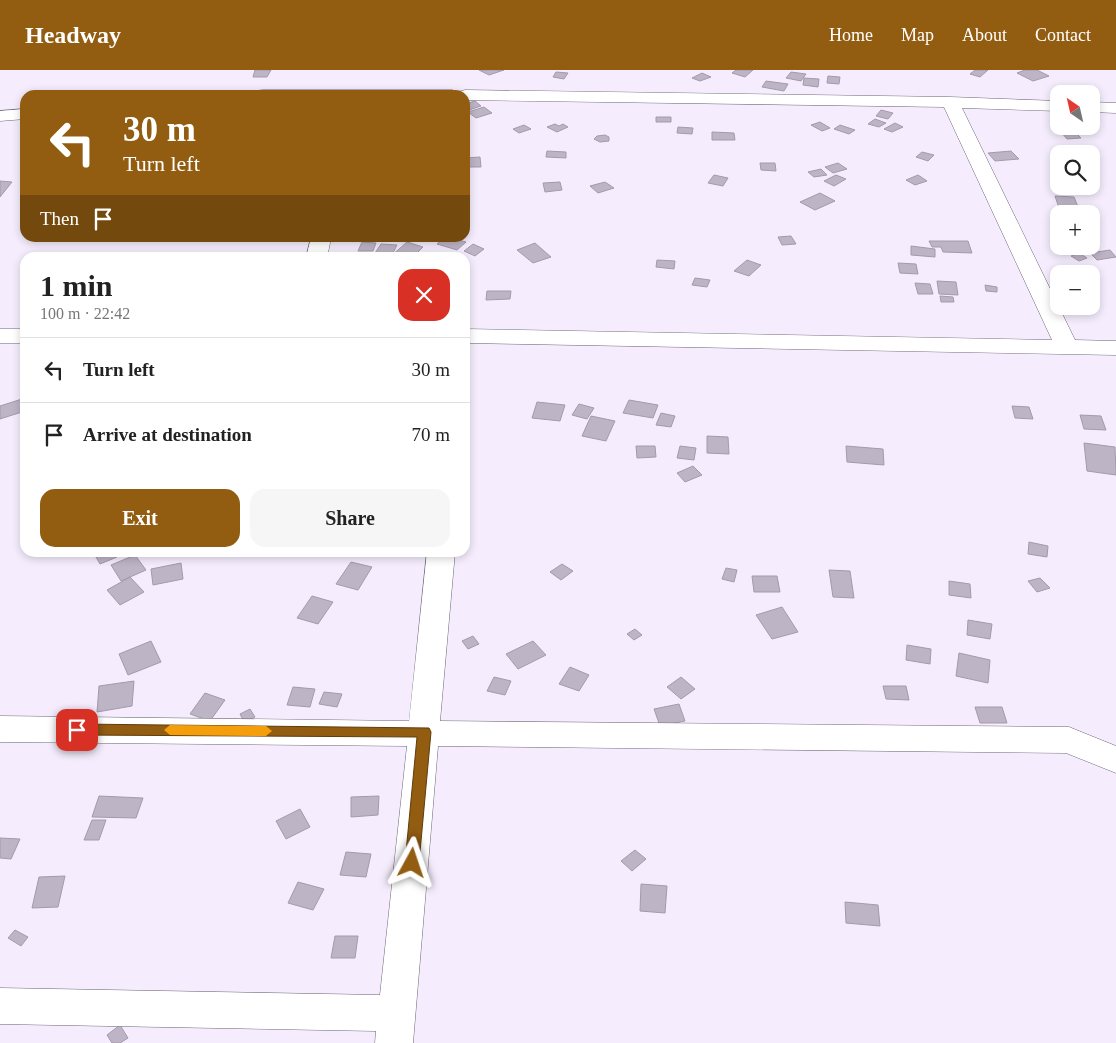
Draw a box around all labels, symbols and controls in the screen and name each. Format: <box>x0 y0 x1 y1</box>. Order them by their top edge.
text: Headway <box>25 22 121 48</box>
text: Home <box>829 25 873 45</box>
text: Map <box>901 25 934 45</box>
text: About <box>962 25 1007 45</box>
text: Contact <box>1035 25 1091 45</box>
north arrow <box>1050 85 1100 135</box>
map controls <box>1050 85 1100 315</box>
icon: left <box>40 110 105 175</box>
text: 30 m <box>123 110 196 149</box>
button: search <box>1050 145 1100 195</box>
text: Turn left <box>123 151 200 176</box>
icon: arrive <box>89 205 117 233</box>
button: + <box>1050 205 1100 255</box>
text: Then <box>40 208 79 229</box>
button: − <box>1050 265 1100 315</box>
text: 1 min <box>40 269 113 302</box>
button: close <box>398 269 450 321</box>
text: 100 m · 22:42 <box>40 305 130 322</box>
icon: left <box>40 356 68 384</box>
text: Turn left <box>83 359 155 380</box>
text: 30 m <box>411 359 450 380</box>
icon: arrive <box>40 421 68 449</box>
text: Arrive at destination <box>83 424 252 445</box>
text: 70 m <box>411 424 450 445</box>
button: Exit <box>40 489 240 547</box>
button: Share <box>250 489 450 547</box>
pin <box>56 709 98 751</box>
icon: arrive <box>63 716 91 744</box>
position arrow <box>385 836 437 888</box>

